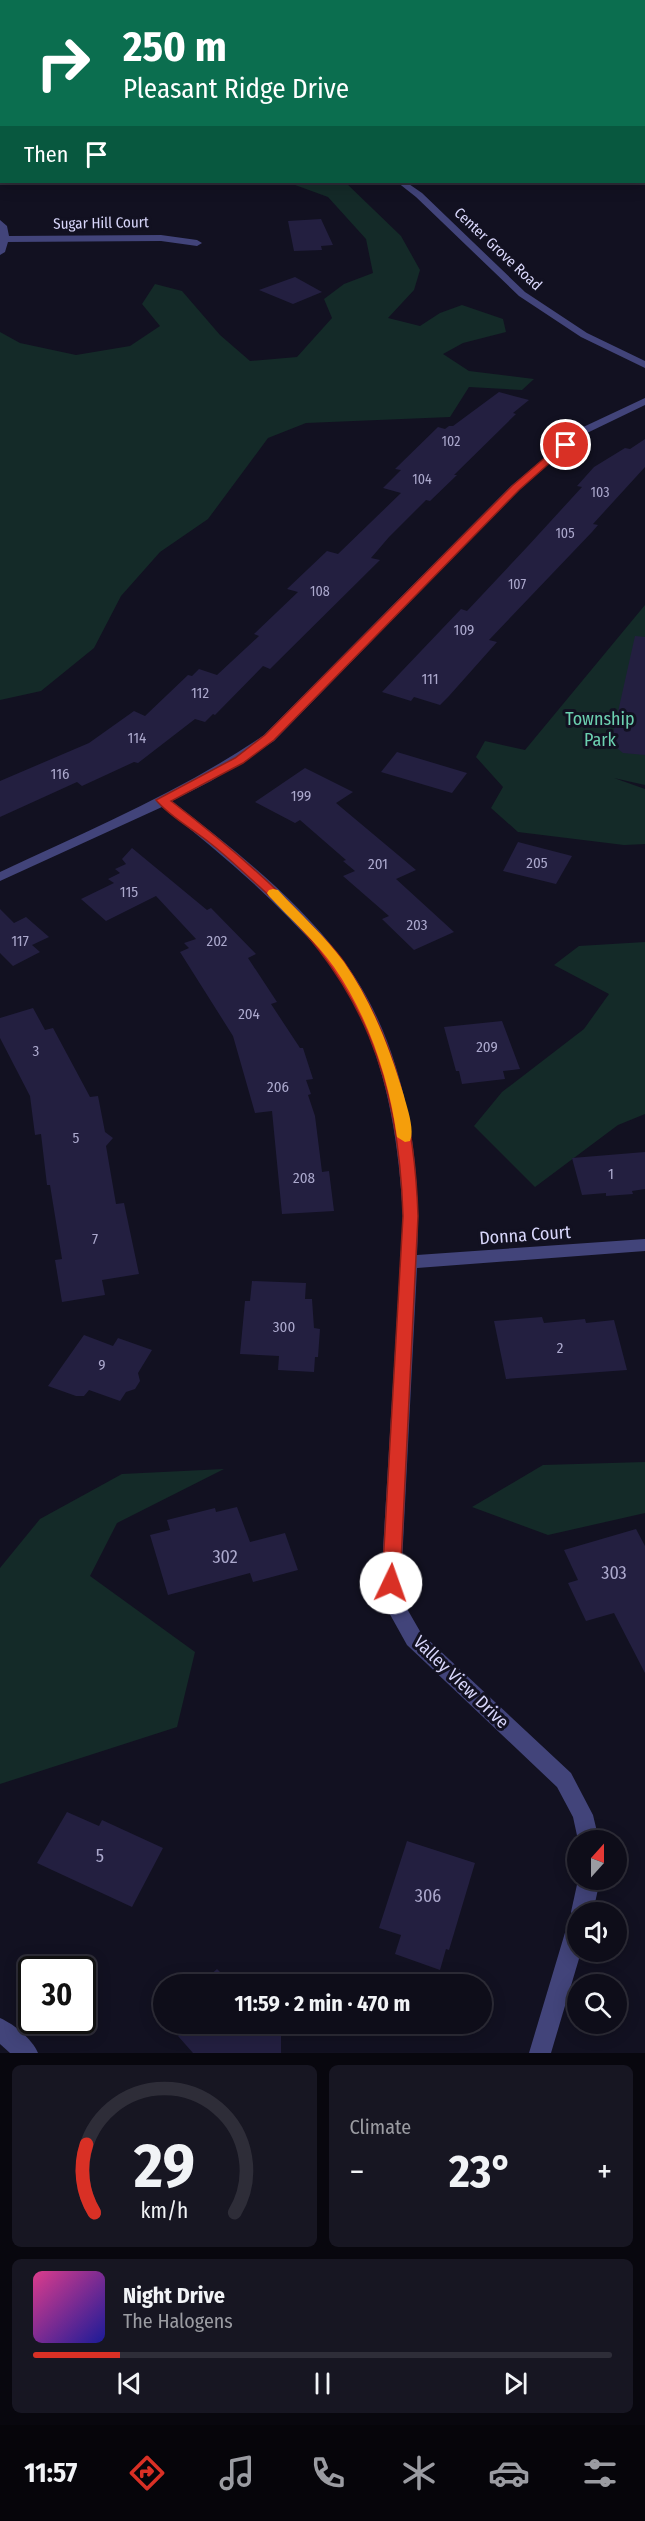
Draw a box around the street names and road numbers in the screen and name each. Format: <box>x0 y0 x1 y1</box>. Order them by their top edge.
street label: Center Grove Road <box>450 204 546 294</box>
street label: Sugar Hill Court <box>53 213 149 233</box>
street label: Donna Court <box>478 1221 572 1249</box>
street label: Valley View Drive <box>409 1631 513 1733</box>

